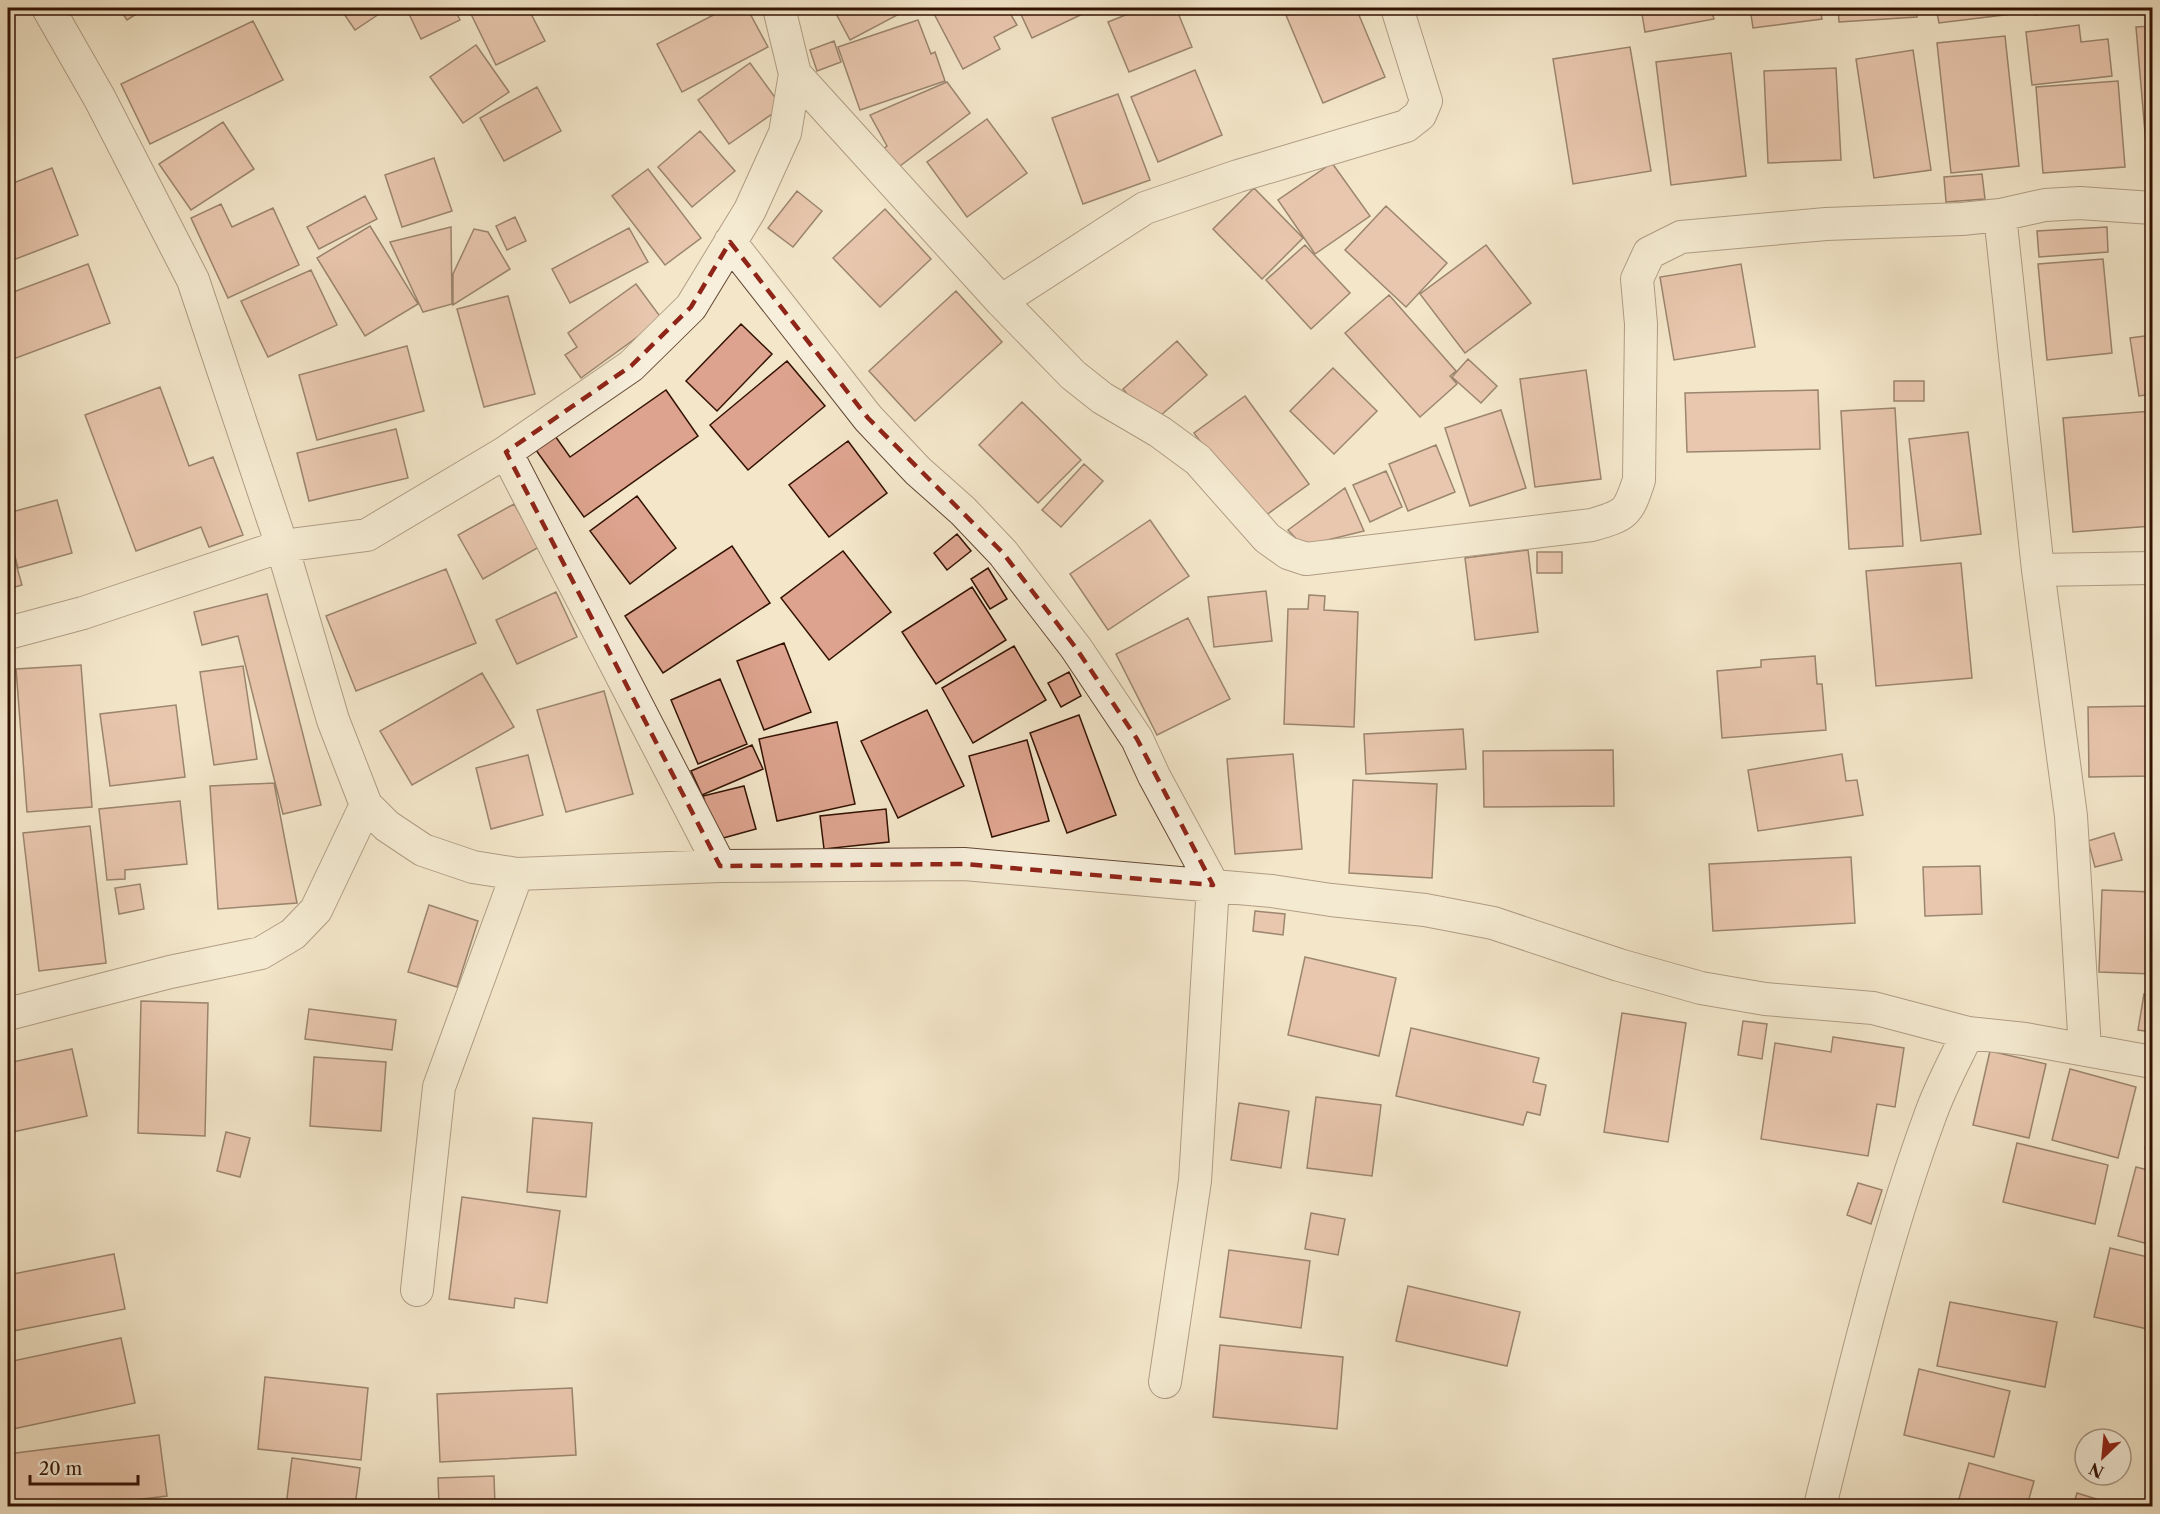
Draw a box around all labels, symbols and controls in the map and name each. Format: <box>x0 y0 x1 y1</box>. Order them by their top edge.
north arrow <box>2073 1427 2133 1487</box>
scale bar <box>30 1448 138 1486</box>
text: 20 m <box>39 1458 83 1480</box>
text: N <box>2086 1458 2107 1483</box>

